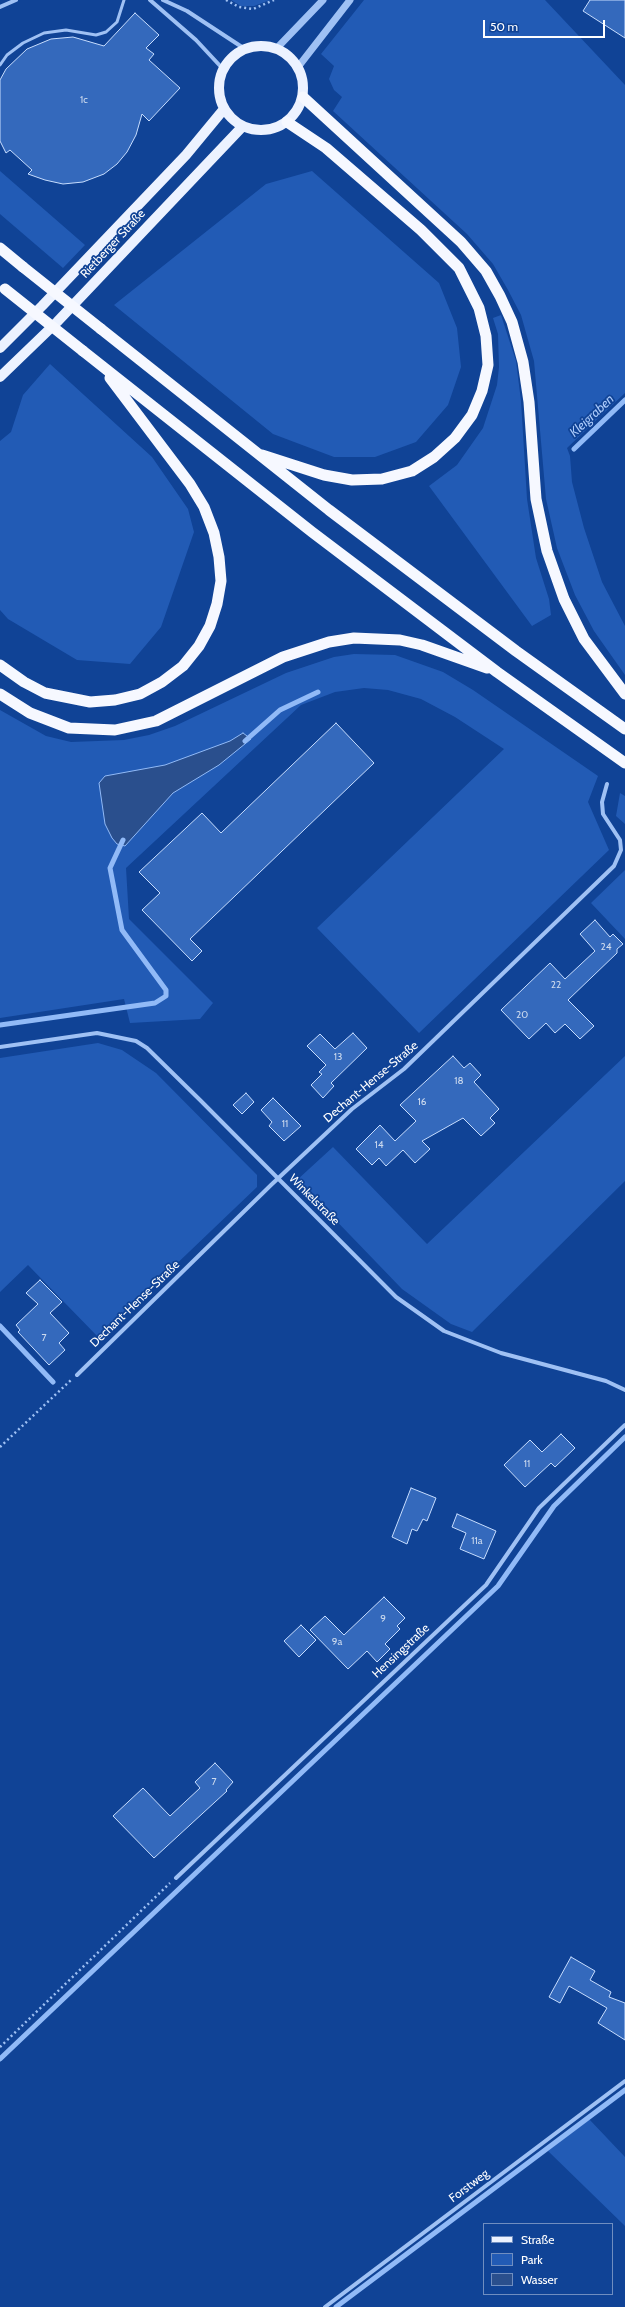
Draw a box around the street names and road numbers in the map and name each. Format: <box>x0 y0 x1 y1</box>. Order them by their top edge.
street label: Rietberger Straße <box>78 207 148 281</box>
street label: Dechant-Hense-Straße <box>321 1038 421 1126</box>
street label: Winkelstraße <box>286 1172 342 1228</box>
street label: Dechant-Hense-Straße <box>87 1258 183 1350</box>
street label: Hensingstraße <box>369 1621 433 1681</box>
street label: Forstweg <box>446 2166 492 2206</box>

